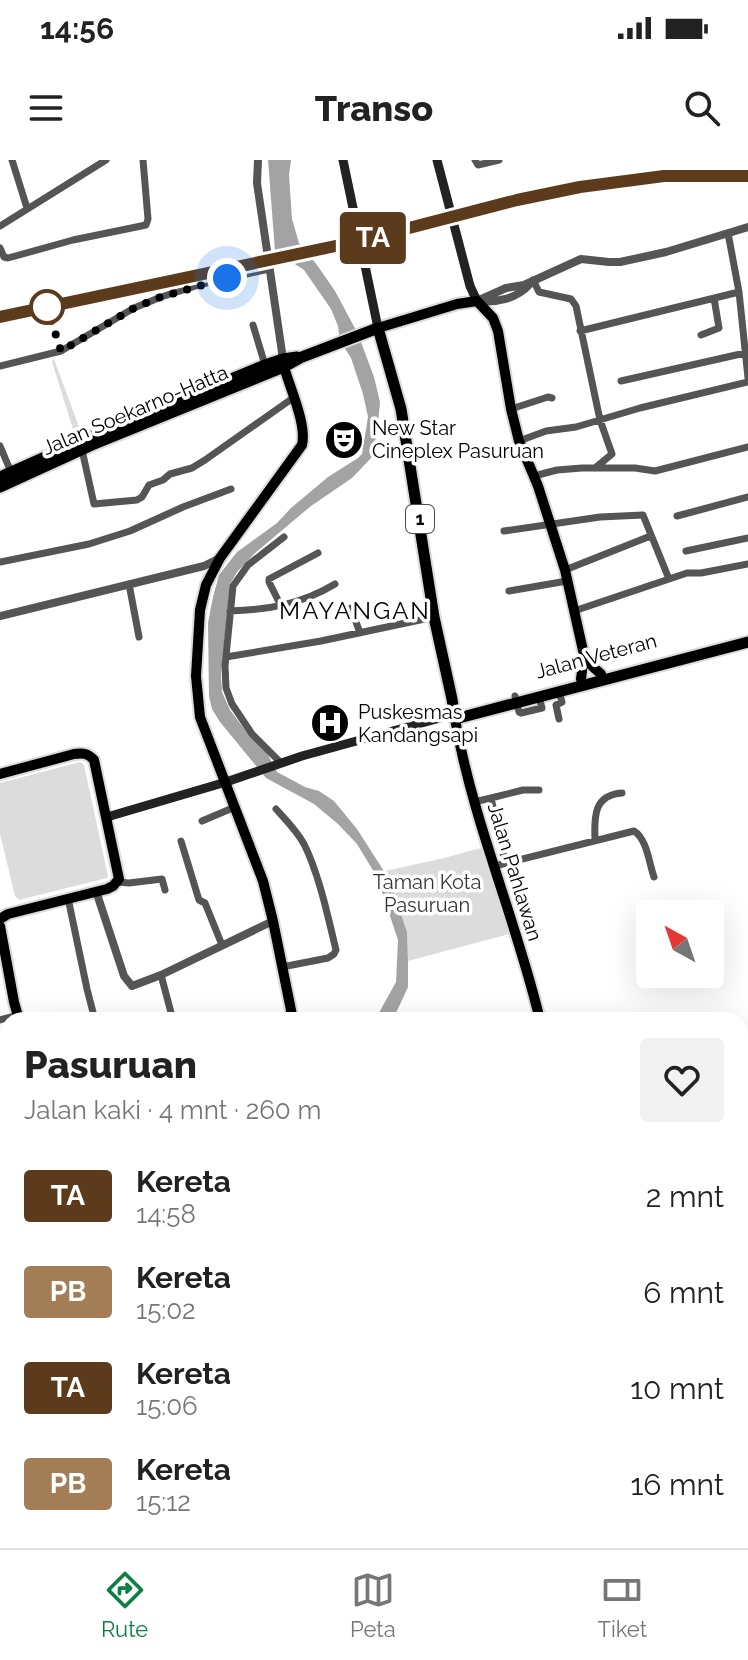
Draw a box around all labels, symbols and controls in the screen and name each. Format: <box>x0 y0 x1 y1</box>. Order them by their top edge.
text: 14:56 <box>40 11 114 46</box>
icon: menu <box>24 86 68 130</box>
icon: search <box>680 86 724 130</box>
text: Transo <box>315 87 433 129</box>
line badge: TA <box>337 212 409 264</box>
text: TA <box>356 221 390 254</box>
your location <box>207 258 247 298</box>
unlabelled marker <box>30 290 64 324</box>
street label: Jalan Soekarno-Hatta <box>38 360 232 460</box>
place label: New Star Cineplex Pasuruan <box>372 416 544 463</box>
theatre icon: New Star Cineplex Pasuruan <box>323 419 365 461</box>
road number: 1 <box>406 505 434 533</box>
district label: MAYANGAN <box>279 596 431 625</box>
street label: Jalan Veteran <box>533 628 659 684</box>
place label: Puskesmas Kandangsapi <box>358 700 478 747</box>
hospital icon: Puskesmas Kandangsapi <box>309 702 351 744</box>
street label: Jalan Pahlawan <box>483 800 547 944</box>
park label: Taman Kota Pasuruan <box>373 870 481 917</box>
north arrow <box>636 900 724 988</box>
map controls <box>636 900 724 988</box>
button: heart <box>640 1038 724 1122</box>
text: Pasuruan <box>24 1042 197 1087</box>
text: Jalan kaki · 4 mnt · 260 m <box>24 1095 321 1125</box>
text: Kereta <box>136 1164 231 1199</box>
text: TA <box>51 1179 85 1212</box>
text: 2 mnt <box>646 1179 724 1214</box>
text: 14:58 <box>136 1199 196 1229</box>
text: Kereta <box>136 1260 231 1295</box>
text: PB <box>50 1275 86 1308</box>
text: 6 mnt <box>643 1275 724 1310</box>
text: 15:02 <box>136 1295 196 1325</box>
text: Kereta <box>136 1356 231 1391</box>
text: TA <box>51 1371 85 1404</box>
text: 10 mnt <box>630 1371 724 1406</box>
text: 15:06 <box>136 1391 198 1421</box>
text: Kereta <box>136 1452 231 1487</box>
text: PB <box>50 1467 86 1500</box>
text: 16 mnt <box>630 1467 724 1502</box>
text: 15:12 <box>136 1487 191 1517</box>
tab: Rute <box>101 1568 148 1642</box>
tab: Peta <box>350 1568 396 1642</box>
tab: Tiket <box>598 1568 647 1642</box>

